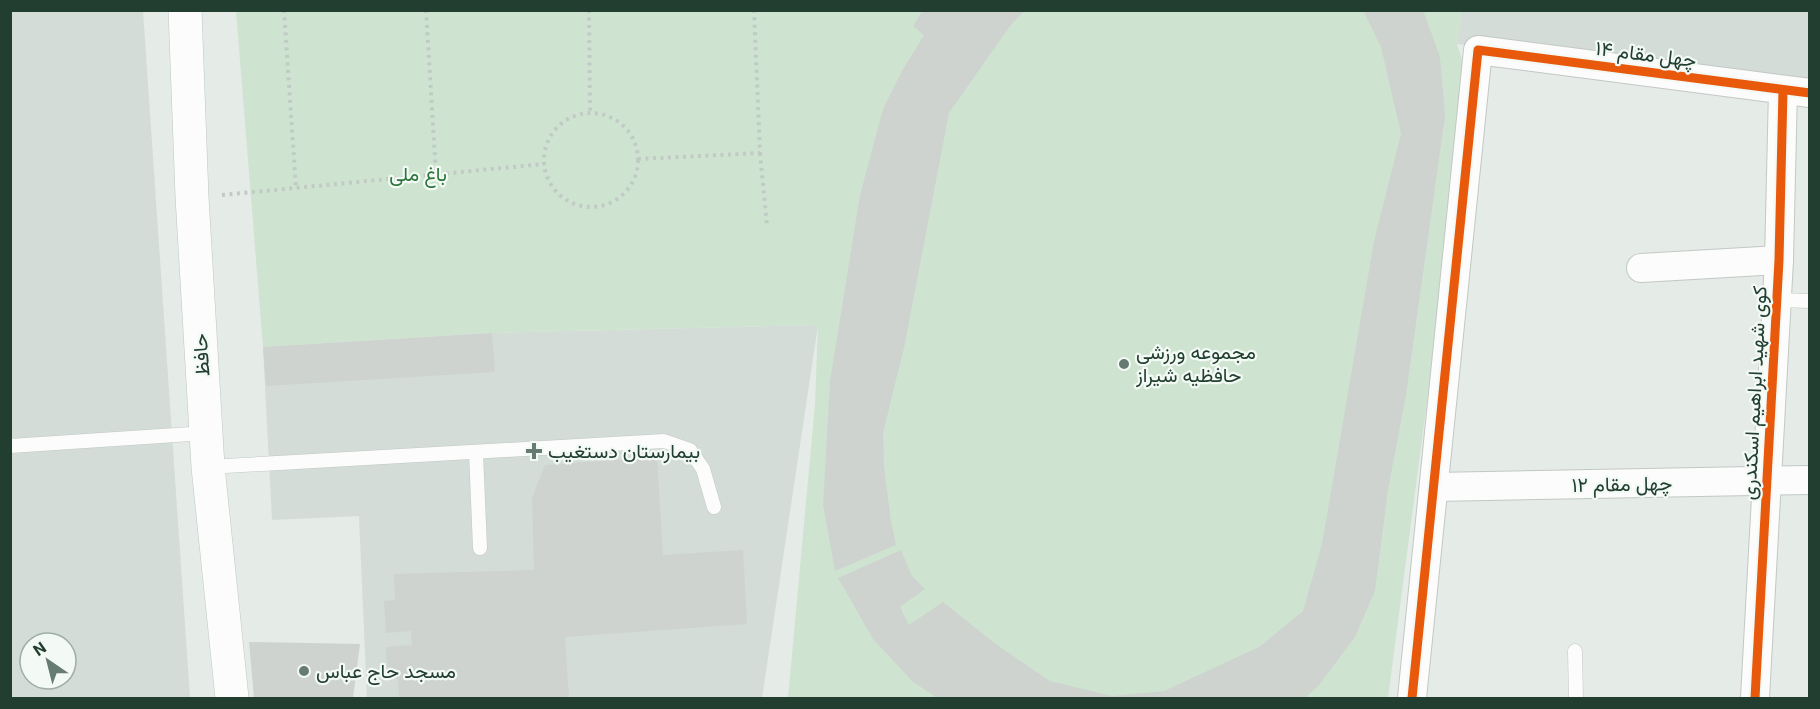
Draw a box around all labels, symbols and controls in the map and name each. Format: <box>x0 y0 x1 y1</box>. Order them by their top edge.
street label: چهل مقام ۱۴ <box>1594 36 1698 74</box>
park label: باغ ملی <box>389 162 447 188</box>
street label: کوی شهید ابراهیم اسکندری <box>1736 285 1773 501</box>
street label: حافظ <box>188 333 214 377</box>
place label: مجموعه ورزشی حافظیه شیراز <box>1135 340 1256 388</box>
marker: مجموعه ورزشی حافظیه شیراز <box>1117 357 1131 371</box>
place label: بیمارستان دستغیب <box>548 439 700 464</box>
marker: بیمارستان دستغیب <box>525 442 543 460</box>
street label: چهل مقام ۱۲ <box>1571 471 1673 499</box>
north arrow <box>18 631 78 691</box>
text: N <box>30 638 50 660</box>
place label: مسجد حاج عباس <box>316 659 456 685</box>
marker: مسجد حاج عباس <box>297 664 311 678</box>

